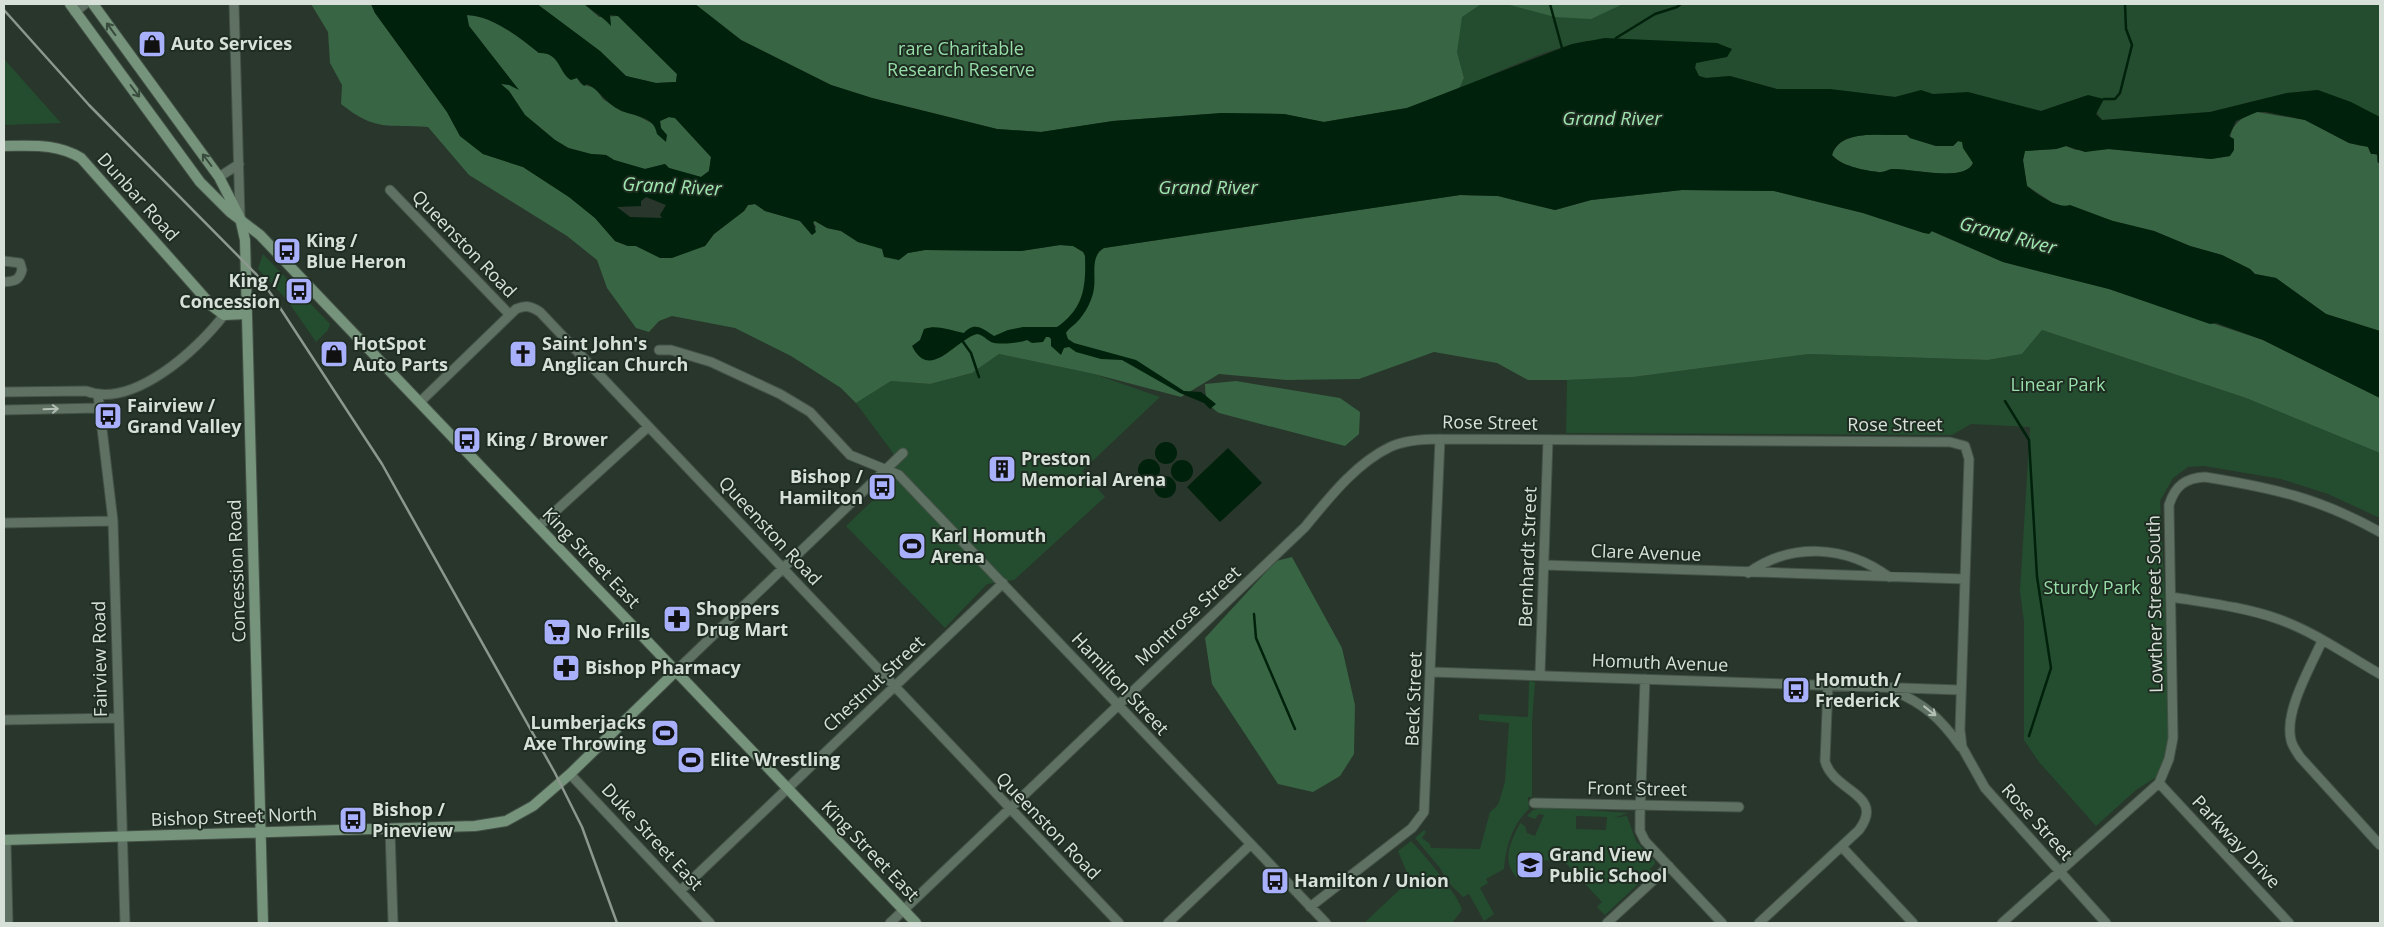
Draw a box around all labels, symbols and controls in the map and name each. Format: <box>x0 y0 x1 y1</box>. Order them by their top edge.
one-way arrow <box>106 22 116 36</box>
shop icon: Auto Services <box>137 29 167 59</box>
place label: Auto Services <box>171 31 292 55</box>
park label: rare Charitable Research Reserve <box>887 36 1035 81</box>
one-way arrow <box>130 84 140 98</box>
water label: Grand River <box>1562 105 1663 131</box>
street label: Dunbar Road <box>93 147 185 246</box>
one-way arrow <box>202 153 212 167</box>
water label: Grand River <box>622 170 724 202</box>
water label: Grand River <box>1158 174 1259 200</box>
street label: Queenston Road <box>407 184 522 302</box>
water label: Grand River <box>1957 210 2061 261</box>
place label: King / Blue Heron <box>306 228 406 273</box>
bus stop icon: King / Blue Heron <box>272 236 302 266</box>
place label: King / Concession <box>179 268 281 313</box>
bus stop icon: King / Concession <box>284 276 314 306</box>
place label: HotSpot Auto Parts <box>353 331 448 376</box>
place label: Saint John's Anglican Church <box>542 331 688 376</box>
shop icon: HotSpot Auto Parts <box>319 339 349 369</box>
church icon: Saint John's Anglican Church <box>508 339 538 369</box>
park label: Linear Park <box>2011 372 2106 396</box>
place label: Fairview / Grand Valley <box>127 393 242 438</box>
bus stop icon: Fairview / Grand Valley <box>93 401 123 431</box>
one-way arrow <box>43 404 59 414</box>
street label: Rose Street <box>1442 409 1538 435</box>
street label: Rose Street <box>1847 412 1943 436</box>
bus stop icon: King / Brower <box>452 425 482 455</box>
place label: King / Brower <box>486 427 608 451</box>
place label: Preston Memorial Arena <box>1021 446 1166 491</box>
building icon: Preston Memorial Arena <box>987 454 1017 484</box>
place label: Bishop / Hamilton <box>779 464 864 509</box>
street label: Queenston Road <box>714 471 828 590</box>
bus stop icon: Bishop / Hamilton <box>867 472 897 502</box>
street label: Bernhardt Street <box>1513 486 1541 628</box>
street label: Concession Road <box>222 499 250 643</box>
street label: King Street East <box>538 502 646 613</box>
street label: Lowther Street South <box>2140 515 2168 693</box>
place label: Karl Homuth Arena <box>931 523 1046 568</box>
sports icon: Karl Homuth Arena <box>897 531 927 561</box>
street label: Clare Avenue <box>1590 538 1702 566</box>
street label: Montrose Street <box>1129 560 1245 671</box>
park label: Sturdy Park <box>2043 575 2141 599</box>
place label: Shoppers Drug Mart <box>696 596 788 641</box>
street label: Fairview Road <box>86 601 112 717</box>
pharmacy icon: Shoppers Drug Mart <box>662 604 692 634</box>
supermarket icon: No Frills <box>542 617 572 647</box>
place label: No Frills <box>576 619 650 643</box>
street label: Hamilton Street <box>1067 627 1175 740</box>
street label: Chestnut Street <box>817 630 929 737</box>
street label: Homuth Avenue <box>1591 648 1729 676</box>
street label: Beck Street <box>1399 651 1427 747</box>
pharmacy icon: Bishop Pharmacy <box>551 653 581 683</box>
place label: Bishop Pharmacy <box>585 655 742 679</box>
place label: Homuth / Frederick <box>1815 667 1902 712</box>
bus stop icon: Homuth / Frederick <box>1781 675 1811 705</box>
one-way arrow <box>1923 705 1936 716</box>
place label: Lumberjacks Axe Throwing <box>523 710 646 755</box>
sports icon: Lumberjacks Axe Throwing <box>650 718 680 748</box>
sports icon: Elite Wrestling <box>676 745 706 775</box>
place label: Elite Wrestling <box>710 747 840 771</box>
street label: Queenston Road <box>991 766 1106 884</box>
street label: Front Street <box>1587 775 1687 801</box>
street label: Duke Street East <box>597 778 709 895</box>
street label: Rose Street <box>1997 778 2079 865</box>
street label: Parkway Drive <box>2187 789 2286 893</box>
street label: King Street East <box>817 795 925 906</box>
place label: Bishop / Pineview <box>372 797 454 842</box>
street label: Bishop Street North <box>150 801 318 831</box>
bus stop icon: Bishop / Pineview <box>338 805 368 835</box>
place label: Grand View Public School <box>1549 842 1667 887</box>
school or university icon: Grand View Public School <box>1515 850 1545 880</box>
bus stop icon: Hamilton / Union <box>1260 866 1290 896</box>
place label: Hamilton / Union <box>1294 868 1449 892</box>

